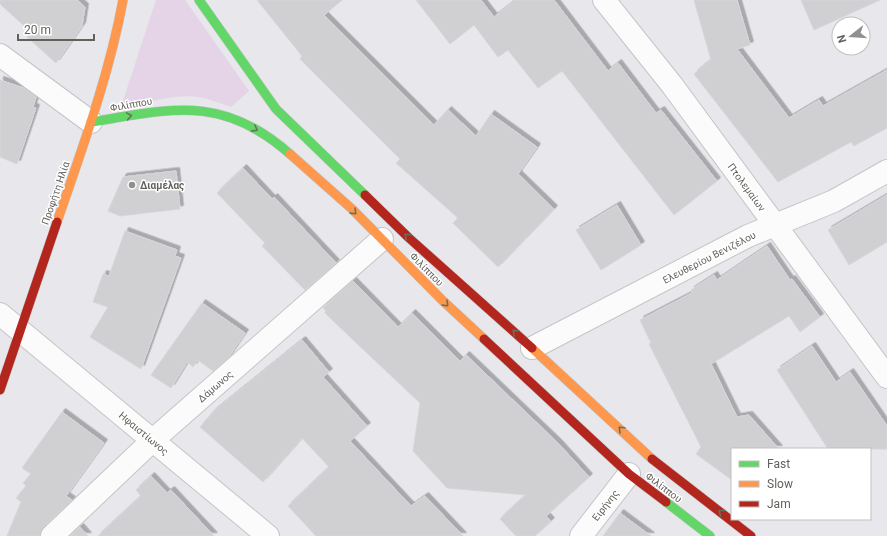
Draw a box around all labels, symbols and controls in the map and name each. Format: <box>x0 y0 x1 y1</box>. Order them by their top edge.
scale bar <box>18 16 94 42</box>
north arrow <box>831 16 871 56</box>
text: 20 m <box>24 23 51 37</box>
text: N <box>834 33 849 44</box>
street label: Φιλίππου <box>109 95 153 114</box>
one-way arrow <box>126 112 132 120</box>
one-way arrow <box>251 124 258 131</box>
street label: Προφήτη Ηλία <box>40 160 72 227</box>
street label: Πτολεμαίων <box>726 161 768 213</box>
marker: Διαμέλας <box>127 180 137 190</box>
place label: Διαμέλας <box>140 180 184 191</box>
one-way arrow <box>349 207 357 215</box>
street label: Ελευθερίου Βενιζέλου <box>661 229 758 287</box>
one-way arrow <box>404 233 412 241</box>
street label: Φιλίππου <box>408 250 446 288</box>
one-way arrow <box>441 299 449 307</box>
one-way arrow <box>512 330 519 337</box>
street label: Δάμωνος <box>196 368 236 405</box>
street label: Ηφαιστίωνος <box>116 409 171 458</box>
one-way arrow <box>618 427 625 434</box>
legend <box>731 448 871 520</box>
text: Fast <box>767 457 790 471</box>
street label: Φιλίππου <box>643 470 684 505</box>
text: Slow <box>767 477 793 491</box>
street label: Ειρήνης <box>590 488 622 524</box>
text: Jam <box>767 497 791 511</box>
one-way arrow <box>718 510 725 517</box>

